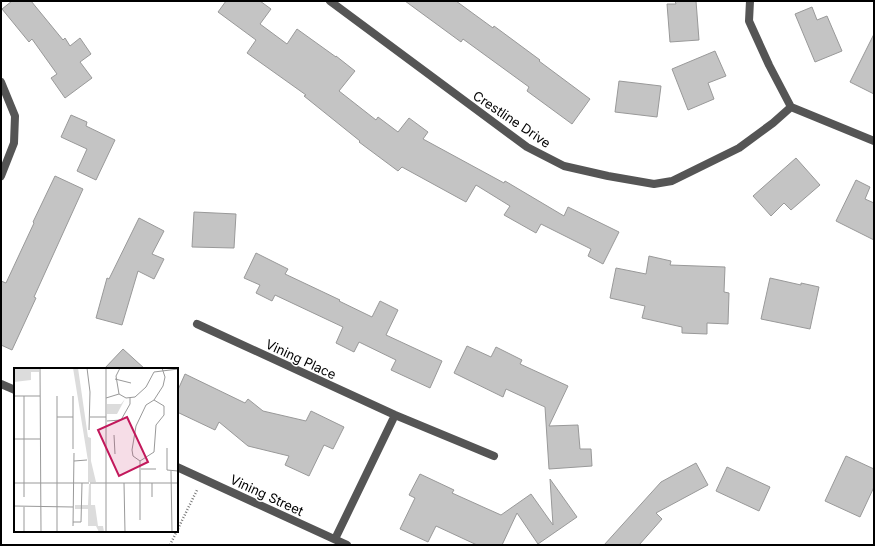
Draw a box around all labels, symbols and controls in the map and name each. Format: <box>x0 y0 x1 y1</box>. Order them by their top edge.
street label: Crestline Drive <box>470 87 554 151</box>
street label: Vining Place <box>263 336 339 382</box>
inset map <box>14 368 178 532</box>
street label: Vining Street <box>228 471 306 519</box>

